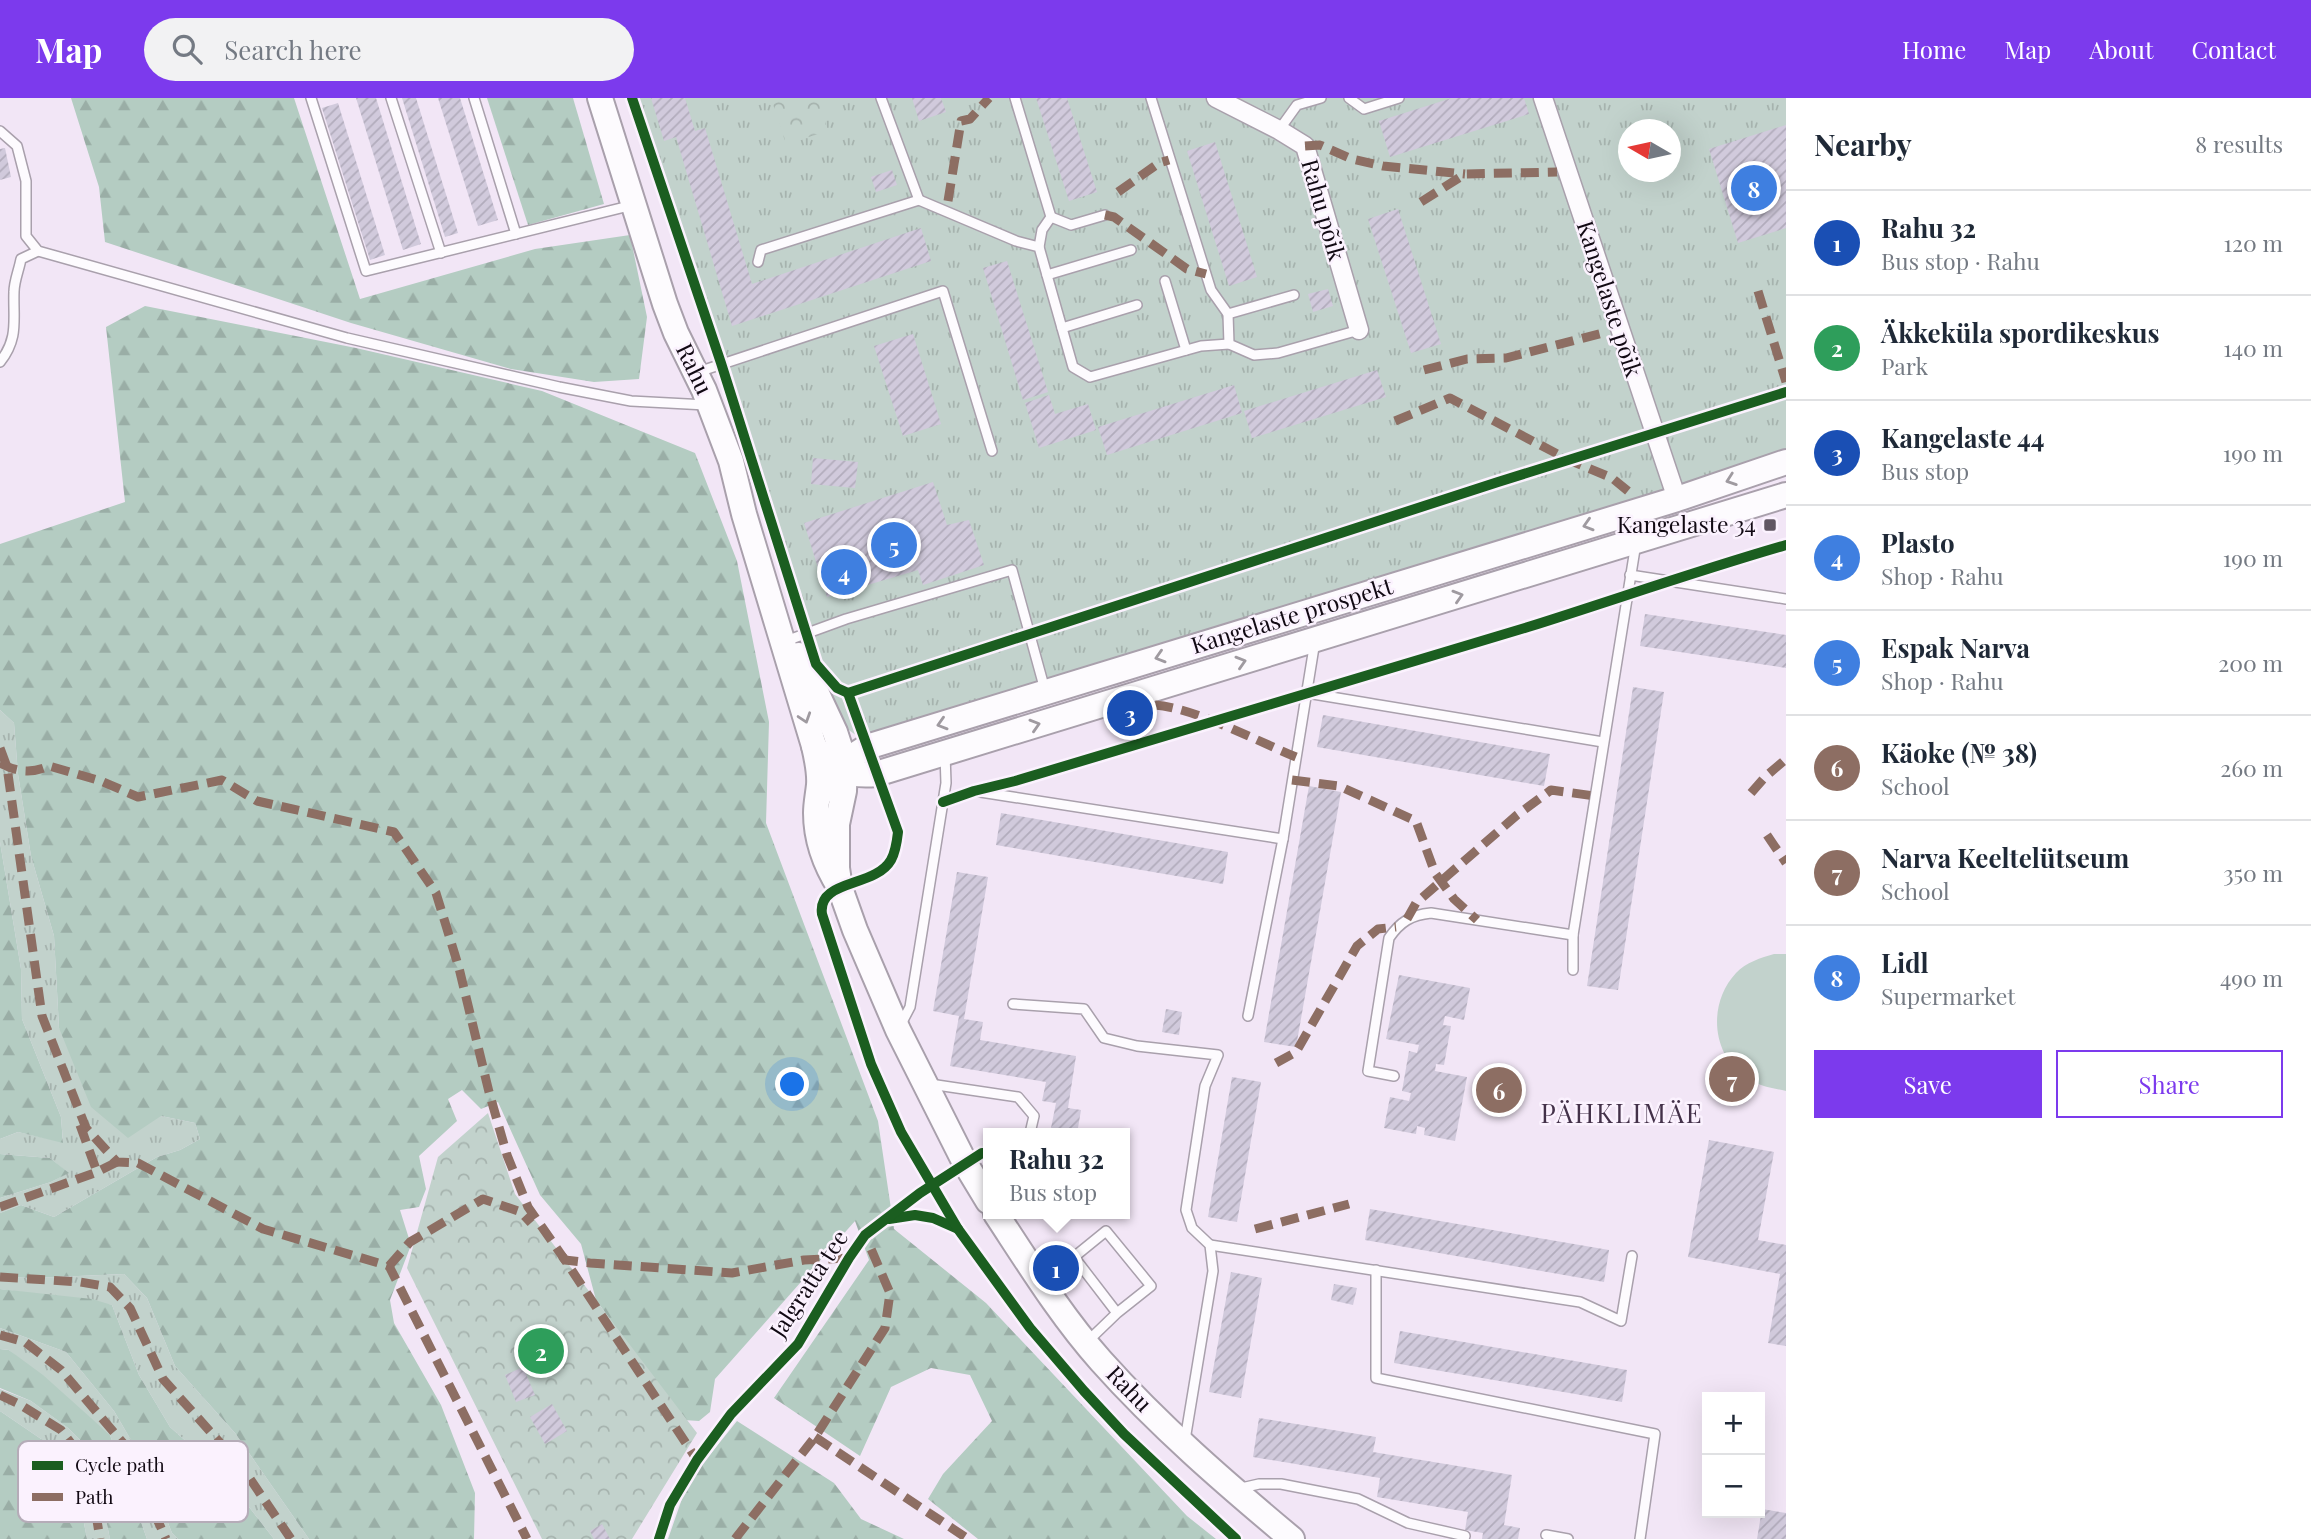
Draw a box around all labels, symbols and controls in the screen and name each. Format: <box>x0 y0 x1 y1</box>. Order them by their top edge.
search box <box>144 18 634 81</box>
text: Map <box>35 27 102 71</box>
icon: search <box>168 30 206 68</box>
text: Search here <box>224 32 362 67</box>
text: Home <box>1902 33 1966 65</box>
text: Map <box>2004 33 2051 65</box>
text: About <box>2089 33 2153 65</box>
text: Contact <box>2191 33 2276 65</box>
north arrow <box>1618 119 1681 182</box>
text: Nearby <box>1814 124 1912 164</box>
text: 8 results <box>2195 128 2283 159</box>
street label: Rahu põik <box>1295 155 1354 264</box>
pin: 8 <box>1731 162 1777 214</box>
text: Rahu 32 <box>1881 210 1976 245</box>
street label: Kangelaste põik <box>1571 216 1650 381</box>
text: 1 <box>1833 227 1841 258</box>
text: 120 m <box>2224 227 2283 258</box>
text: Bus stop · Rahu <box>1881 245 2040 276</box>
text: Äkkeküla spordikeskus <box>1881 315 2160 350</box>
text: 2 <box>1831 332 1843 363</box>
text: 140 m <box>2223 332 2283 363</box>
street label: Rahu <box>670 338 721 399</box>
text: Park <box>1881 350 1928 381</box>
text: Kangelaste 44 <box>1881 420 2045 455</box>
text: 3 <box>1831 437 1843 468</box>
text: 190 m <box>2223 437 2283 468</box>
text: Bus stop <box>1881 455 1969 486</box>
one-way arrow <box>1726 472 1738 487</box>
place label: Kangelaste 34 <box>1617 508 1756 539</box>
one-way arrow <box>1582 516 1594 531</box>
marker: Kangelaste 34 <box>1762 517 1778 533</box>
pin: 5 <box>871 519 917 571</box>
text: Plasto <box>1881 525 1955 560</box>
text: 4 <box>1831 542 1843 573</box>
text: 190 m <box>2223 542 2283 573</box>
pin: 4 <box>821 546 867 598</box>
text: Shop · Rahu <box>1881 560 2004 591</box>
street label: Kangelaste prospekt <box>1187 569 1397 660</box>
one-way arrow <box>1452 589 1464 604</box>
text: Espak Narva <box>1881 630 2030 665</box>
text: 5 <box>1832 647 1842 678</box>
text: 200 m <box>2218 647 2283 678</box>
one-way arrow <box>1154 648 1166 663</box>
one-way arrow <box>1235 656 1247 671</box>
text: Shop · Rahu <box>1881 665 2004 696</box>
pin: 3 <box>1107 687 1153 739</box>
one-way arrow <box>797 711 811 723</box>
one-way arrow <box>937 715 949 730</box>
one-way arrow <box>1029 719 1041 734</box>
text: Käoke (№ 38) <box>1881 735 2037 770</box>
text: 6 <box>1831 752 1843 783</box>
text: 260 m <box>2220 752 2283 783</box>
text: School <box>1881 770 1950 801</box>
text: Narva Keeltelütseum <box>1881 840 2129 875</box>
text: 7 <box>1832 857 1842 888</box>
text: 350 m <box>2223 857 2283 888</box>
text: School <box>1881 875 1950 906</box>
text: Lidl <box>1881 945 1929 980</box>
text: 8 <box>1831 962 1843 993</box>
text: 490 m <box>2220 962 2283 993</box>
text: Supermarket <box>1881 980 2015 1011</box>
button: Save <box>1814 1050 2042 1118</box>
button: Share <box>2056 1050 2283 1118</box>
pin: 7 <box>1709 1053 1755 1105</box>
pin: 6 <box>1476 1064 1522 1116</box>
your location <box>775 1067 809 1101</box>
district label: PÄHKLIMÄE <box>1540 1095 1704 1130</box>
popup <box>983 1128 1130 1219</box>
text: Rahu 32 <box>1009 1141 1104 1176</box>
text: Bus stop <box>1009 1176 1097 1207</box>
street label: Jalgratta tee <box>761 1223 854 1344</box>
pin: 1 <box>1033 1242 1079 1294</box>
pin: 2 <box>518 1325 564 1377</box>
street label: Rahu <box>1100 1358 1160 1418</box>
map controls <box>1702 1392 1765 1518</box>
button: + <box>1702 1392 1765 1455</box>
legend <box>18 1441 248 1522</box>
text: Cycle path <box>75 1451 165 1477</box>
button: − <box>1702 1455 1765 1518</box>
text: Path <box>75 1483 113 1509</box>

